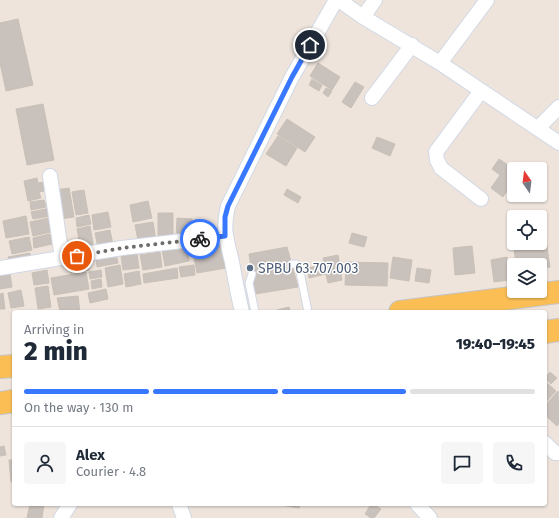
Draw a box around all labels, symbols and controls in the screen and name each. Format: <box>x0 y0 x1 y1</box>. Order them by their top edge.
pin <box>293 28 327 62</box>
icon: home <box>299 34 321 56</box>
north arrow <box>507 162 547 202</box>
map controls <box>507 162 547 298</box>
button: locate <box>507 210 547 250</box>
courier <box>180 219 220 259</box>
icon: bike <box>189 228 211 250</box>
pin <box>60 239 94 273</box>
icon: bag <box>66 245 88 267</box>
button: layers <box>507 258 547 298</box>
place label: SPBU 63.707.003 <box>258 260 358 277</box>
marker: SPBU 63.707.003 <box>245 263 255 273</box>
text: Arriving in <box>24 322 84 337</box>
text: 19:40–19:45 <box>456 335 535 353</box>
text: 2 min <box>24 336 88 367</box>
text: On the way · 130 m <box>24 400 133 415</box>
button: person <box>24 442 66 484</box>
button: chat <box>441 442 483 484</box>
button: phone <box>493 442 535 484</box>
text: Alex <box>76 446 105 464</box>
text: Courier · 4.8 <box>76 464 146 479</box>

